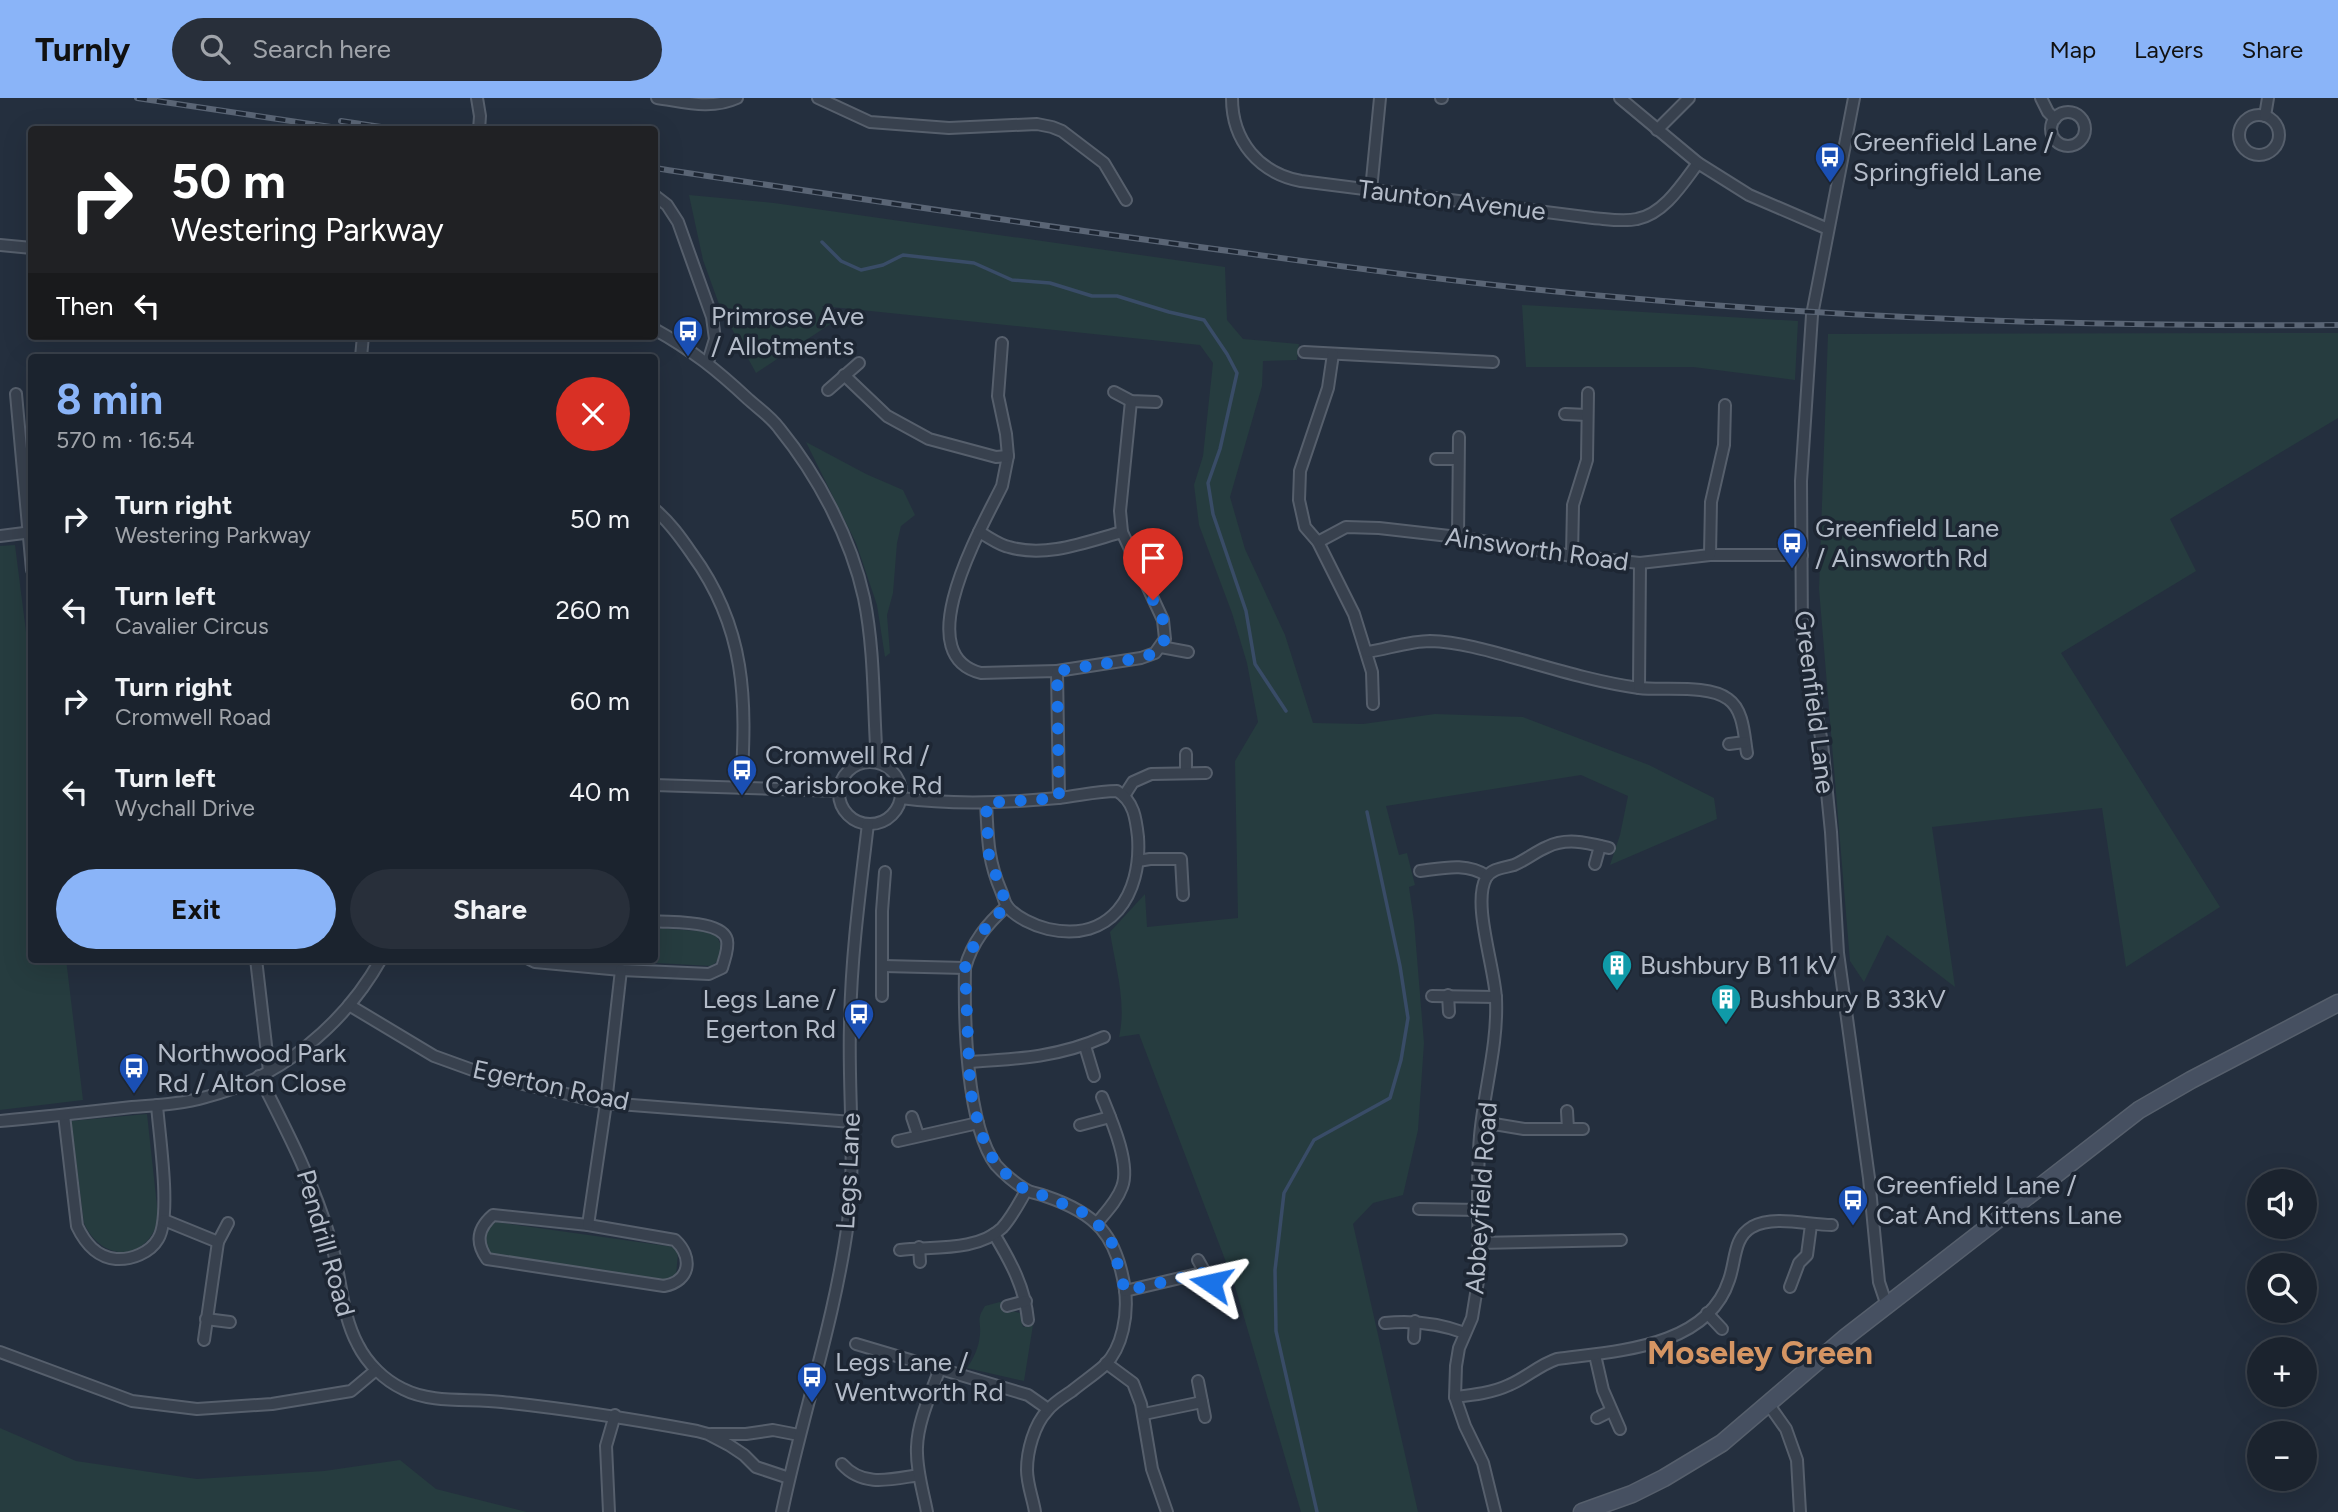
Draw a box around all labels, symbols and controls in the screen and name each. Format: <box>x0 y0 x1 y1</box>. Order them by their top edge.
search box <box>172 18 662 81</box>
text: Turnly <box>35 30 130 69</box>
icon: search <box>196 30 234 68</box>
text: Search here <box>252 33 391 65</box>
text: Map <box>2049 35 2096 64</box>
text: Layers <box>2134 35 2203 64</box>
text: Share <box>2241 35 2303 64</box>
place label: Greenfield Lane / Springfield Lane <box>1853 126 2054 188</box>
bus stop icon: Greenfield Lane / Springfield Lane <box>1813 140 1847 184</box>
text: 50 m <box>171 151 286 210</box>
icon: right <box>56 154 147 245</box>
street label: Taunton Avenue <box>1356 173 1548 227</box>
text: Westering Parkway <box>171 211 444 249</box>
icon: left <box>128 287 166 325</box>
text: Then <box>56 290 114 322</box>
place label: Primrose Ave / Allotments <box>711 300 864 362</box>
bus stop icon: Primrose Ave / Allotments <box>671 314 705 358</box>
text: 8 min <box>56 374 163 425</box>
button: close <box>556 377 630 451</box>
text: 570 m · 16:54 <box>56 426 195 454</box>
text: Turn right <box>115 489 232 521</box>
icon: right <box>56 500 94 538</box>
text: 50 m <box>570 503 630 535</box>
place label: Greenfield Lane / Ainsworth Rd <box>1815 512 1999 574</box>
street label: Ainsworth Road <box>1443 520 1631 578</box>
text: Westering Parkway <box>115 521 311 549</box>
bus stop icon: Greenfield Lane / Ainsworth Rd <box>1775 526 1809 570</box>
pin <box>1123 528 1183 600</box>
icon: arrive <box>1134 539 1172 577</box>
text: Turn left <box>115 580 216 612</box>
icon: left <box>56 591 94 629</box>
text: 260 m <box>556 594 630 626</box>
street label: Greenfield Lane <box>1788 609 1842 795</box>
text: Cavalier Circus <box>115 612 269 640</box>
text: Turn right <box>115 671 232 703</box>
icon: right <box>56 682 94 720</box>
text: 60 m <box>570 685 630 717</box>
text: Cromwell Road <box>115 703 271 731</box>
place label: Cromwell Rd / Carisbrooke Rd <box>765 739 943 801</box>
bus stop icon: Cromwell Rd / Carisbrooke Rd <box>725 753 759 797</box>
text: Turn left <box>115 762 216 794</box>
icon: left <box>56 773 94 811</box>
text: 40 m <box>569 776 630 808</box>
text: Wychall Drive <box>115 794 255 822</box>
button: Exit <box>56 869 336 949</box>
button: Share <box>350 869 630 949</box>
building icon: Bushbury B 11 kV <box>1600 948 1634 992</box>
place label: Bushbury B 11 kV <box>1640 949 1836 981</box>
building icon: Bushbury B 33kV <box>1709 982 1743 1026</box>
place label: Legs Lane / Egerton Rd <box>702 983 836 1045</box>
place label: Bushbury B 33kV <box>1749 983 1946 1015</box>
bus stop icon: Legs Lane / Egerton Rd <box>842 997 876 1041</box>
place label: Northwood Park Rd / Alton Close <box>157 1037 347 1099</box>
bus stop icon: Northwood Park Rd / Alton Close <box>117 1051 151 1095</box>
street label: Egerton Road <box>470 1053 632 1117</box>
street label: Abbeyfield Road <box>1458 1101 1504 1295</box>
street label: Legs Lane <box>829 1112 867 1230</box>
street label: Pendrill Road <box>290 1166 362 1320</box>
place label: Greenfield Lane / Cat And Kittens Lane <box>1876 1169 2122 1231</box>
map controls <box>2247 1169 2317 1491</box>
button: sound <box>2247 1169 2317 1239</box>
bus stop icon: Greenfield Lane / Cat And Kittens Lane <box>1836 1183 1870 1227</box>
position arrow <box>1174 1246 1248 1320</box>
button: search <box>2247 1253 2317 1323</box>
district label: Moseley Green <box>1647 1333 1873 1372</box>
button: + <box>2247 1337 2317 1407</box>
place label: Legs Lane / Wentworth Rd <box>835 1346 1004 1408</box>
bus stop icon: Legs Lane / Wentworth Rd <box>795 1360 829 1404</box>
button: − <box>2247 1421 2317 1491</box>

